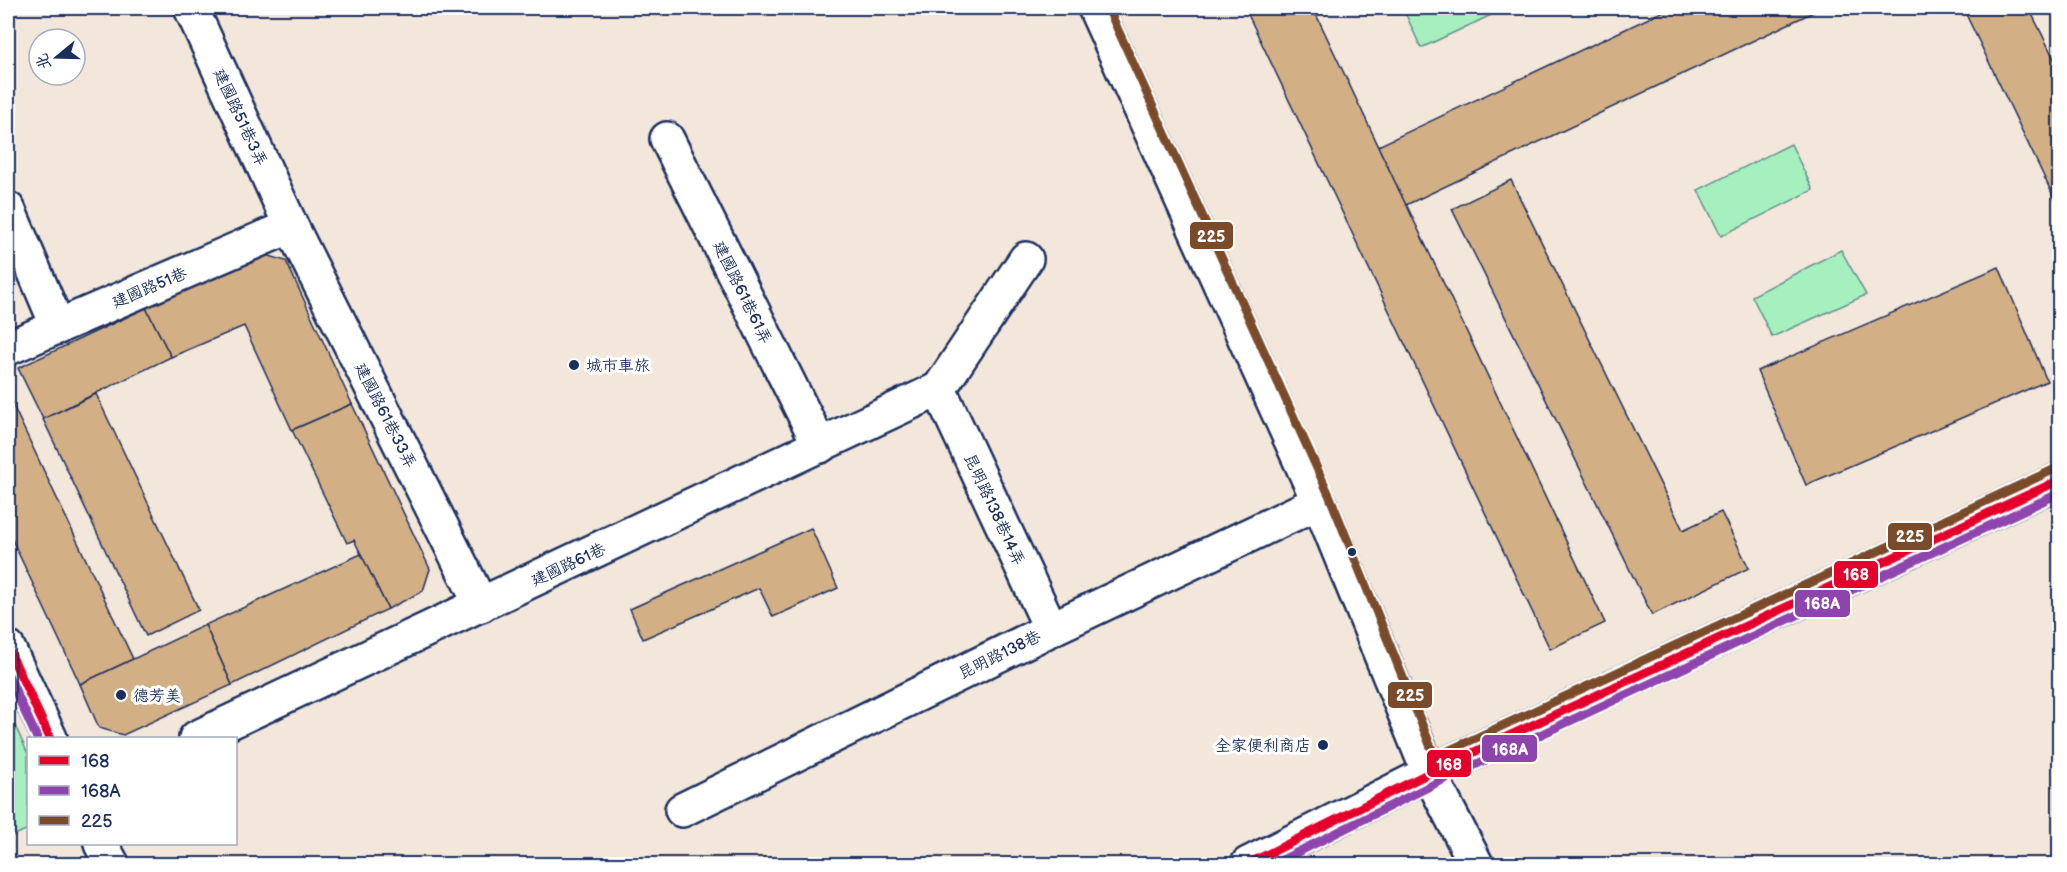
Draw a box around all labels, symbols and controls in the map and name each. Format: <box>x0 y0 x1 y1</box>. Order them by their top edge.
north arrow <box>27 27 87 87</box>
text: 北 <box>33 51 56 72</box>
street label: 建國路51巷3弄 <box>209 66 270 169</box>
line badge: 225 <box>1189 221 1234 250</box>
text: 225 <box>1197 228 1225 247</box>
street label: 建國路61巷61弄 <box>709 238 775 347</box>
street label: 建國路51巷 <box>109 264 190 313</box>
place label: 城市車旅 <box>586 357 650 376</box>
marker: 城市車旅 <box>567 358 581 372</box>
street label: 建國路61巷33弄 <box>350 360 419 472</box>
street label: 昆明路138巷14弄 <box>959 451 1028 569</box>
line badge: 225 <box>1887 522 1933 551</box>
text: 225 <box>1896 528 1924 547</box>
street label: 建國路61巷 <box>528 540 609 591</box>
unlabelled marker <box>1346 546 1358 558</box>
line badge: 168 <box>1833 560 1879 589</box>
text: 168 <box>1843 566 1869 585</box>
line badge: 168A <box>1794 589 1851 618</box>
text: 168A <box>1804 595 1840 614</box>
street label: 昆明路138巷 <box>955 627 1044 683</box>
line badge: 225 <box>1387 681 1433 709</box>
place label: 德芳美 <box>133 687 181 706</box>
text: 225 <box>1396 687 1424 706</box>
marker: 德芳美 <box>114 688 128 702</box>
line badge: 168A <box>1481 734 1538 763</box>
legend <box>27 737 237 845</box>
place label: 全家便利商店 <box>1215 737 1311 756</box>
marker: 全家便利商店 <box>1316 738 1330 752</box>
text: 168A <box>1492 741 1528 760</box>
line badge: 168 <box>1426 749 1472 778</box>
text: 168 <box>81 751 109 772</box>
text: 168 <box>1436 756 1462 775</box>
text: 168A <box>81 781 120 802</box>
text: 225 <box>81 811 113 832</box>

